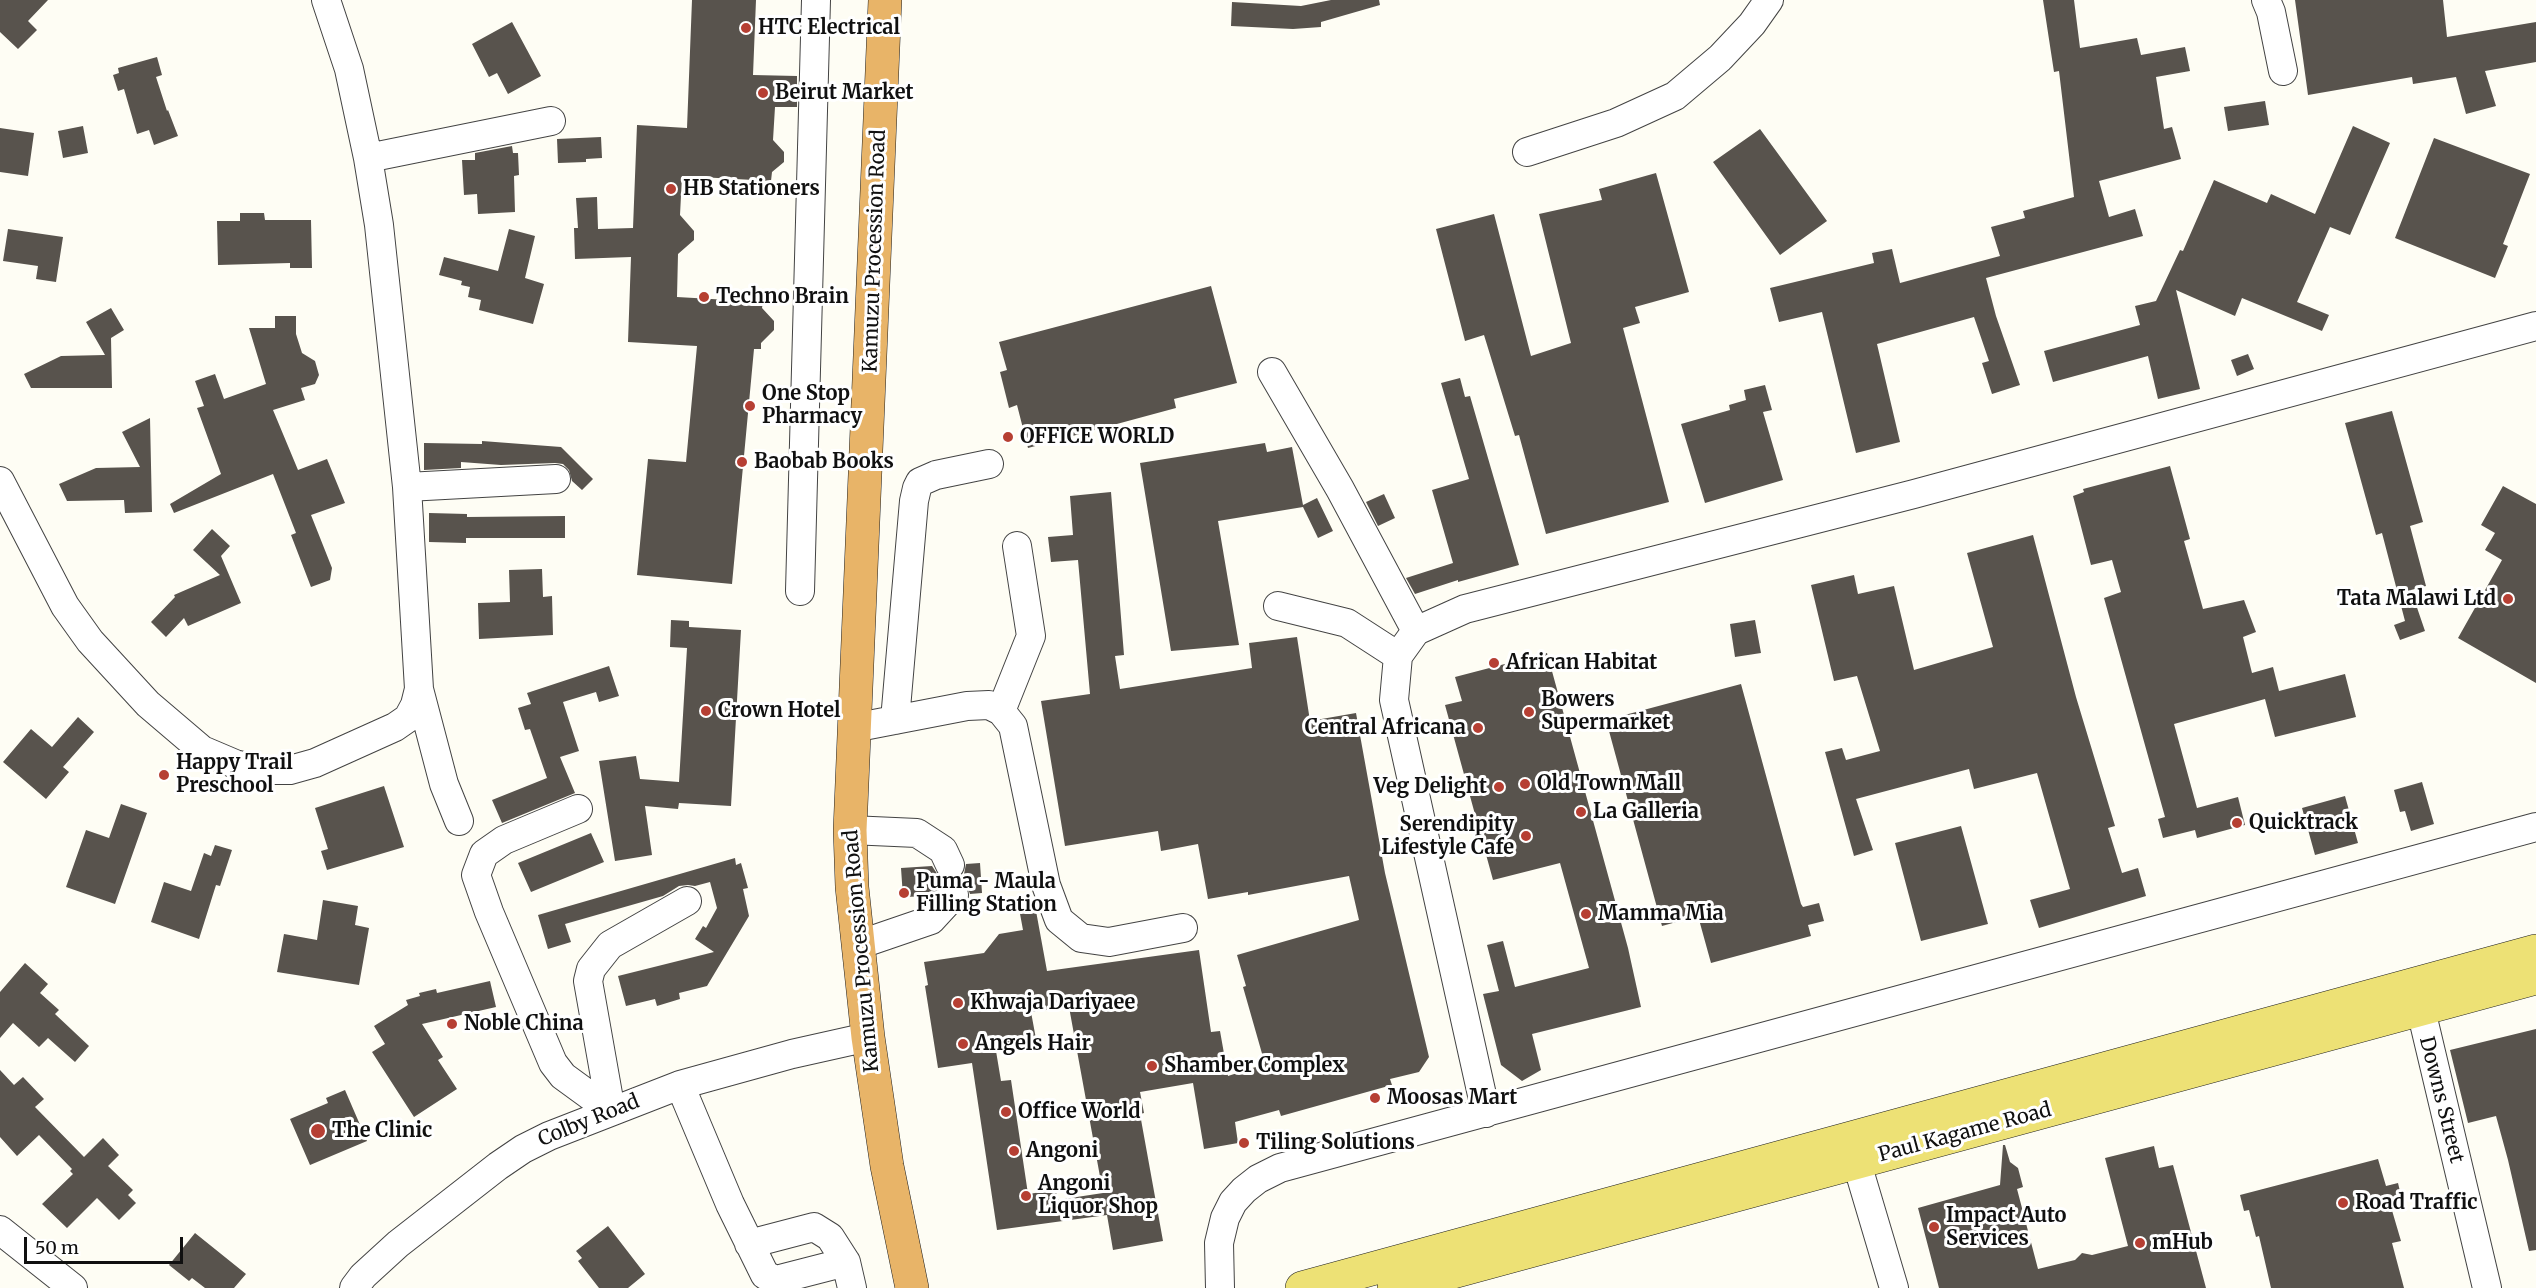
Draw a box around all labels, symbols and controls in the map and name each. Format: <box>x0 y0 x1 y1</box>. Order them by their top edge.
place label: HTC Electrical <box>758 16 900 40</box>
marker: HTC Electrical <box>739 21 753 35</box>
place label: Beirut Market <box>775 81 914 105</box>
marker: Beirut Market <box>756 86 770 100</box>
street label: Kamuzu Procession Road <box>859 129 891 373</box>
place label: HB Stationers <box>683 177 820 201</box>
marker: HB Stationers <box>664 182 678 196</box>
place label: Techno Brain <box>716 285 849 309</box>
marker: Techno Brain <box>697 290 711 304</box>
place label: One Stop Pharmacy <box>762 382 862 429</box>
marker: One Stop Pharmacy <box>743 399 757 413</box>
place label: OFFICE WORLD <box>1020 425 1174 449</box>
marker: OFFICE WORLD <box>1001 430 1015 444</box>
place label: Baobab Books <box>754 450 894 474</box>
marker: Baobab Books <box>735 455 749 469</box>
place label: Tata Malawi Ltd <box>2337 587 2496 611</box>
marker: Tata Malawi Ltd <box>2501 592 2515 606</box>
place label: African Habitat <box>1506 651 1657 675</box>
marker: African Habitat <box>1487 656 1501 670</box>
place label: Bowers Supermarket <box>1541 688 1670 735</box>
place label: Crown Hotel <box>718 699 840 723</box>
marker: Crown Hotel <box>699 704 713 718</box>
marker: Bowers Supermarket <box>1522 705 1536 719</box>
place label: Central Africana <box>1305 716 1466 740</box>
marker: Central Africana <box>1471 721 1485 735</box>
place label: Happy Trail Preschool <box>176 751 293 798</box>
marker: Happy Trail Preschool <box>157 768 171 782</box>
place label: Old Town Mall <box>1537 772 1681 796</box>
place label: Veg Delight <box>1373 775 1487 799</box>
marker: Old Town Mall <box>1518 777 1532 791</box>
marker: Veg Delight <box>1492 780 1506 794</box>
place label: La Galleria <box>1593 800 1699 824</box>
marker: La Galleria <box>1574 805 1588 819</box>
place label: Quicktrack <box>2249 811 2358 835</box>
place label: Serendipity Lifestyle Cafe <box>1381 813 1514 860</box>
marker: Quicktrack <box>2230 816 2244 830</box>
street label: Kamuzu Procession Road <box>839 829 885 1073</box>
marker: Serendipity Lifestyle Cafe <box>1519 829 1533 843</box>
place label: Puma - Maula Filling Station <box>916 870 1057 917</box>
marker: Puma - Maula Filling Station <box>897 886 911 900</box>
place label: Mamma Mia <box>1598 902 1724 926</box>
marker: Mamma Mia <box>1579 907 1593 921</box>
place label: Khwaja Dariyaee <box>970 991 1135 1015</box>
marker: Khwaja Dariyaee <box>951 996 965 1010</box>
place label: Noble China <box>464 1012 584 1036</box>
marker: Noble China <box>445 1017 459 1031</box>
place label: Angels Hair <box>975 1032 1091 1056</box>
street label: Downs Street <box>2414 1034 2468 1166</box>
marker: Angels Hair <box>956 1037 970 1051</box>
place label: Shamber Complex <box>1164 1054 1345 1078</box>
marker: Shamber Complex <box>1145 1059 1159 1073</box>
place label: Moosas Mart <box>1387 1086 1517 1110</box>
street label: Colby Road <box>535 1090 643 1152</box>
marker: Moosas Mart <box>1368 1091 1382 1105</box>
street label: Paul Kagame Road <box>1876 1098 2054 1168</box>
place label: Office World <box>1018 1100 1141 1124</box>
marker: Office World <box>999 1105 1013 1119</box>
place label: The Clinic <box>332 1119 432 1143</box>
marker: The Clinic <box>309 1122 327 1140</box>
place label: Tiling Solutions <box>1256 1131 1415 1155</box>
marker: Tiling Solutions <box>1237 1136 1251 1150</box>
place label: Angoni <box>1026 1139 1098 1163</box>
marker: Angoni <box>1007 1144 1021 1158</box>
place label: Angoni Liquor Shop <box>1038 1172 1158 1219</box>
marker: Angoni Liquor Shop <box>1019 1189 1033 1203</box>
place label: Road Traffic <box>2355 1191 2478 1215</box>
marker: Road Traffic <box>2336 1196 2350 1210</box>
place label: Impact Auto Services <box>1946 1204 2066 1251</box>
marker: Impact Auto Services <box>1927 1220 1941 1234</box>
scale bar <box>27 1225 186 1263</box>
place label: mHub <box>2152 1231 2213 1255</box>
text: 50 m <box>35 1236 79 1259</box>
marker: mHub <box>2133 1236 2147 1250</box>

